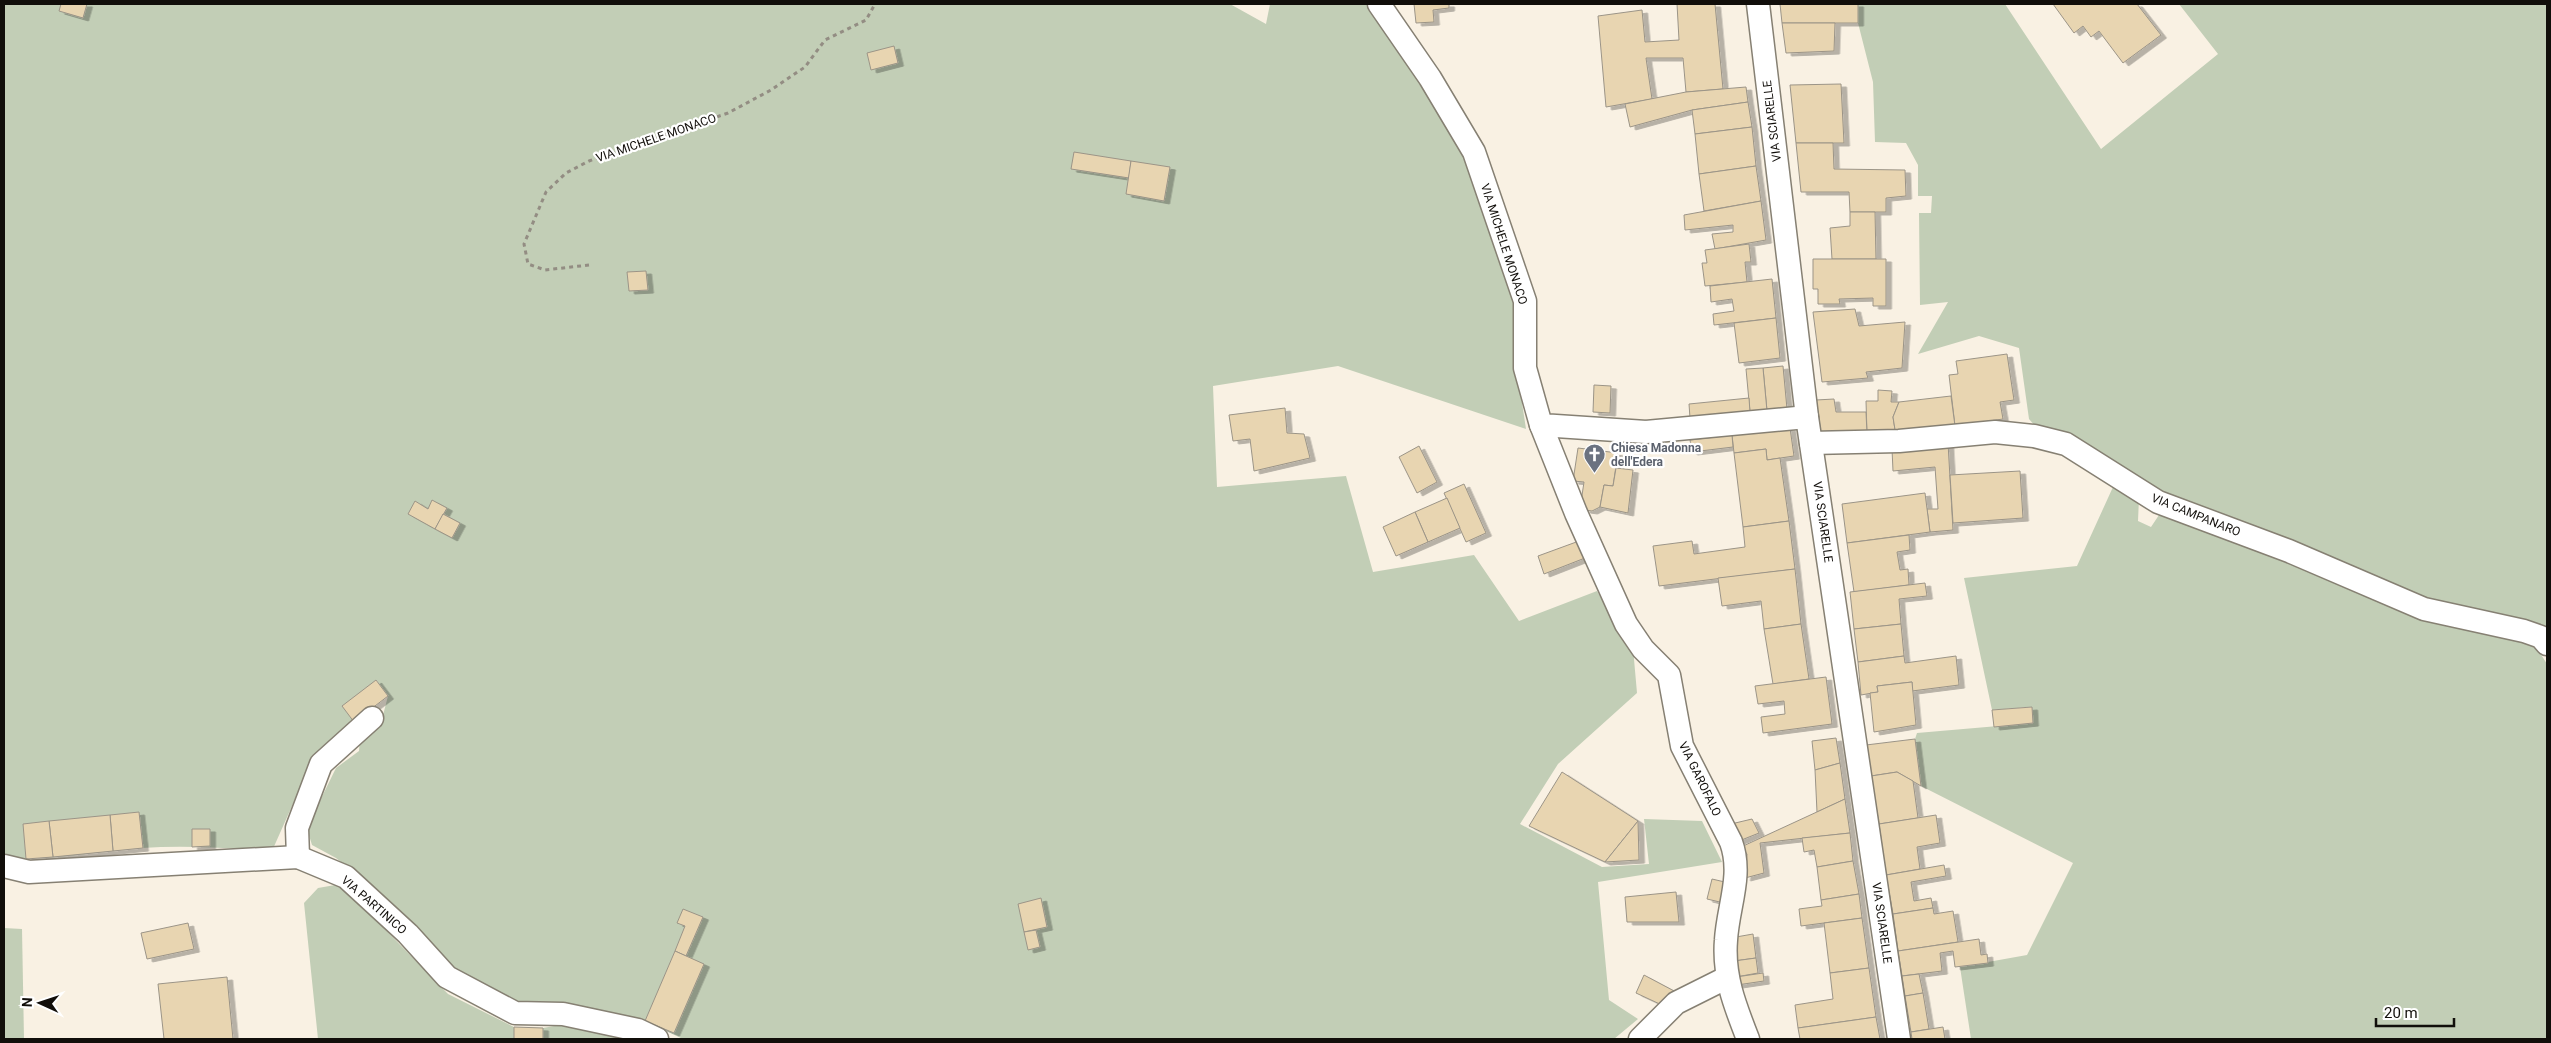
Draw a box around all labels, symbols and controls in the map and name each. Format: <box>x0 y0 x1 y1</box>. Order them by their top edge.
street label: VIA SCIARELLE <box>1760 79 1784 163</box>
street label: VIA MICHELE MONACO <box>594 111 718 165</box>
street label: VIA MICHELE MONACO <box>1478 182 1530 306</box>
place label: Chiesa Madonna dell'Edera <box>1611 441 1702 469</box>
church icon: Chiesa Madonna dell'Edera <box>1583 443 1607 474</box>
street label: VIA SCIARELLE <box>1810 480 1836 564</box>
street label: VIA CAMPANARO <box>2149 491 2243 539</box>
street label: VIA GAROFALO <box>1676 739 1724 819</box>
street label: VIA PARTINICO <box>339 873 409 937</box>
street label: VIA SCIARELLE <box>1869 881 1895 965</box>
north arrow <box>15 978 65 1028</box>
scale bar <box>2376 996 2454 1028</box>
text: N <box>19 997 35 1008</box>
text: 20 m <box>2384 1004 2418 1022</box>

